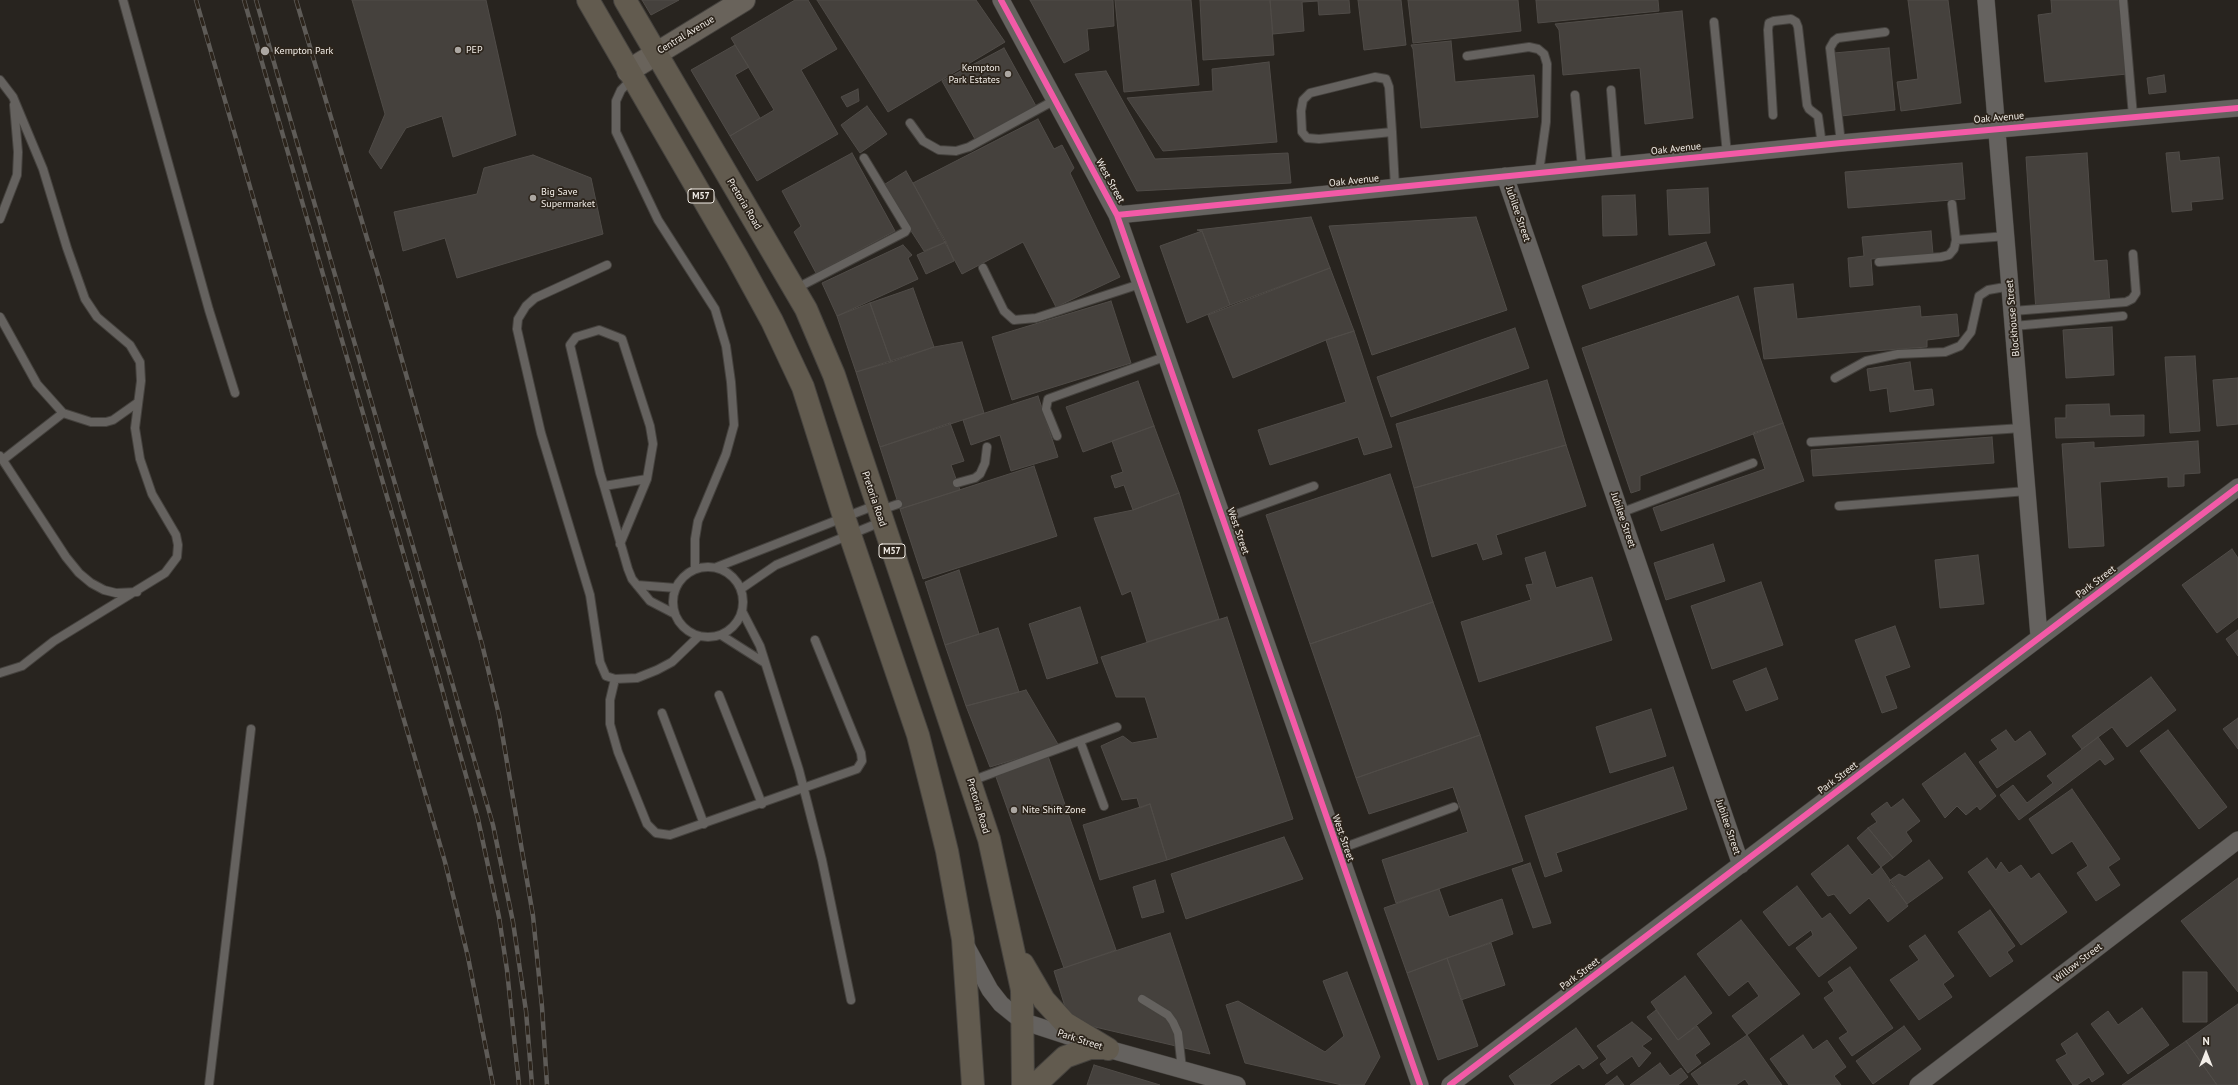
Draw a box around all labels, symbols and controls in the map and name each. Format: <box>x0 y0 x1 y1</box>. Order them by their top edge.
street label: Central Avenue <box>655 13 717 57</box>
place label: PEP <box>466 44 483 56</box>
marker: Kempton Park <box>259 45 271 57</box>
place label: Kempton Park <box>274 45 333 57</box>
marker: PEP <box>453 45 463 55</box>
place label: Kempton Park Estates <box>948 62 1000 86</box>
marker: Kempton Park Estates <box>1003 69 1013 79</box>
street label: Oak Avenue <box>1973 110 2025 126</box>
street label: Oak Avenue <box>1650 140 1702 158</box>
street label: West Street <box>1093 157 1127 205</box>
street label: Oak Avenue <box>1328 172 1380 190</box>
street label: Pretoria Road <box>724 176 764 232</box>
street label: Jubilee Street <box>1503 185 1533 243</box>
place label: Big Save Supermarket <box>541 186 595 210</box>
road number: M57 <box>688 189 714 203</box>
marker: Big Save Supermarket <box>528 193 538 203</box>
street label: Blockhouse Street <box>2004 279 2022 357</box>
street label: Pretoria Road <box>859 470 889 528</box>
street label: Jubilee Street <box>1608 491 1638 549</box>
street label: West Street <box>1224 506 1252 556</box>
road number: M57 <box>879 544 905 558</box>
street label: Park Street <box>2074 563 2118 601</box>
street label: Park Street <box>1816 759 1860 797</box>
street label: Pretoria Road <box>964 777 992 835</box>
street label: Jubilee Street <box>1713 798 1743 856</box>
place label: Nite Shift Zone <box>1022 804 1086 816</box>
marker: Nite Shift Zone <box>1009 805 1019 815</box>
street label: West Street <box>1329 813 1357 863</box>
street label: Willow Street <box>2051 941 2105 985</box>
street label: Park Street <box>1558 955 1602 993</box>
street label: Park Street <box>1056 1027 1104 1053</box>
north arrow <box>2186 1033 2226 1073</box>
text: N <box>2202 1034 2210 1048</box>

